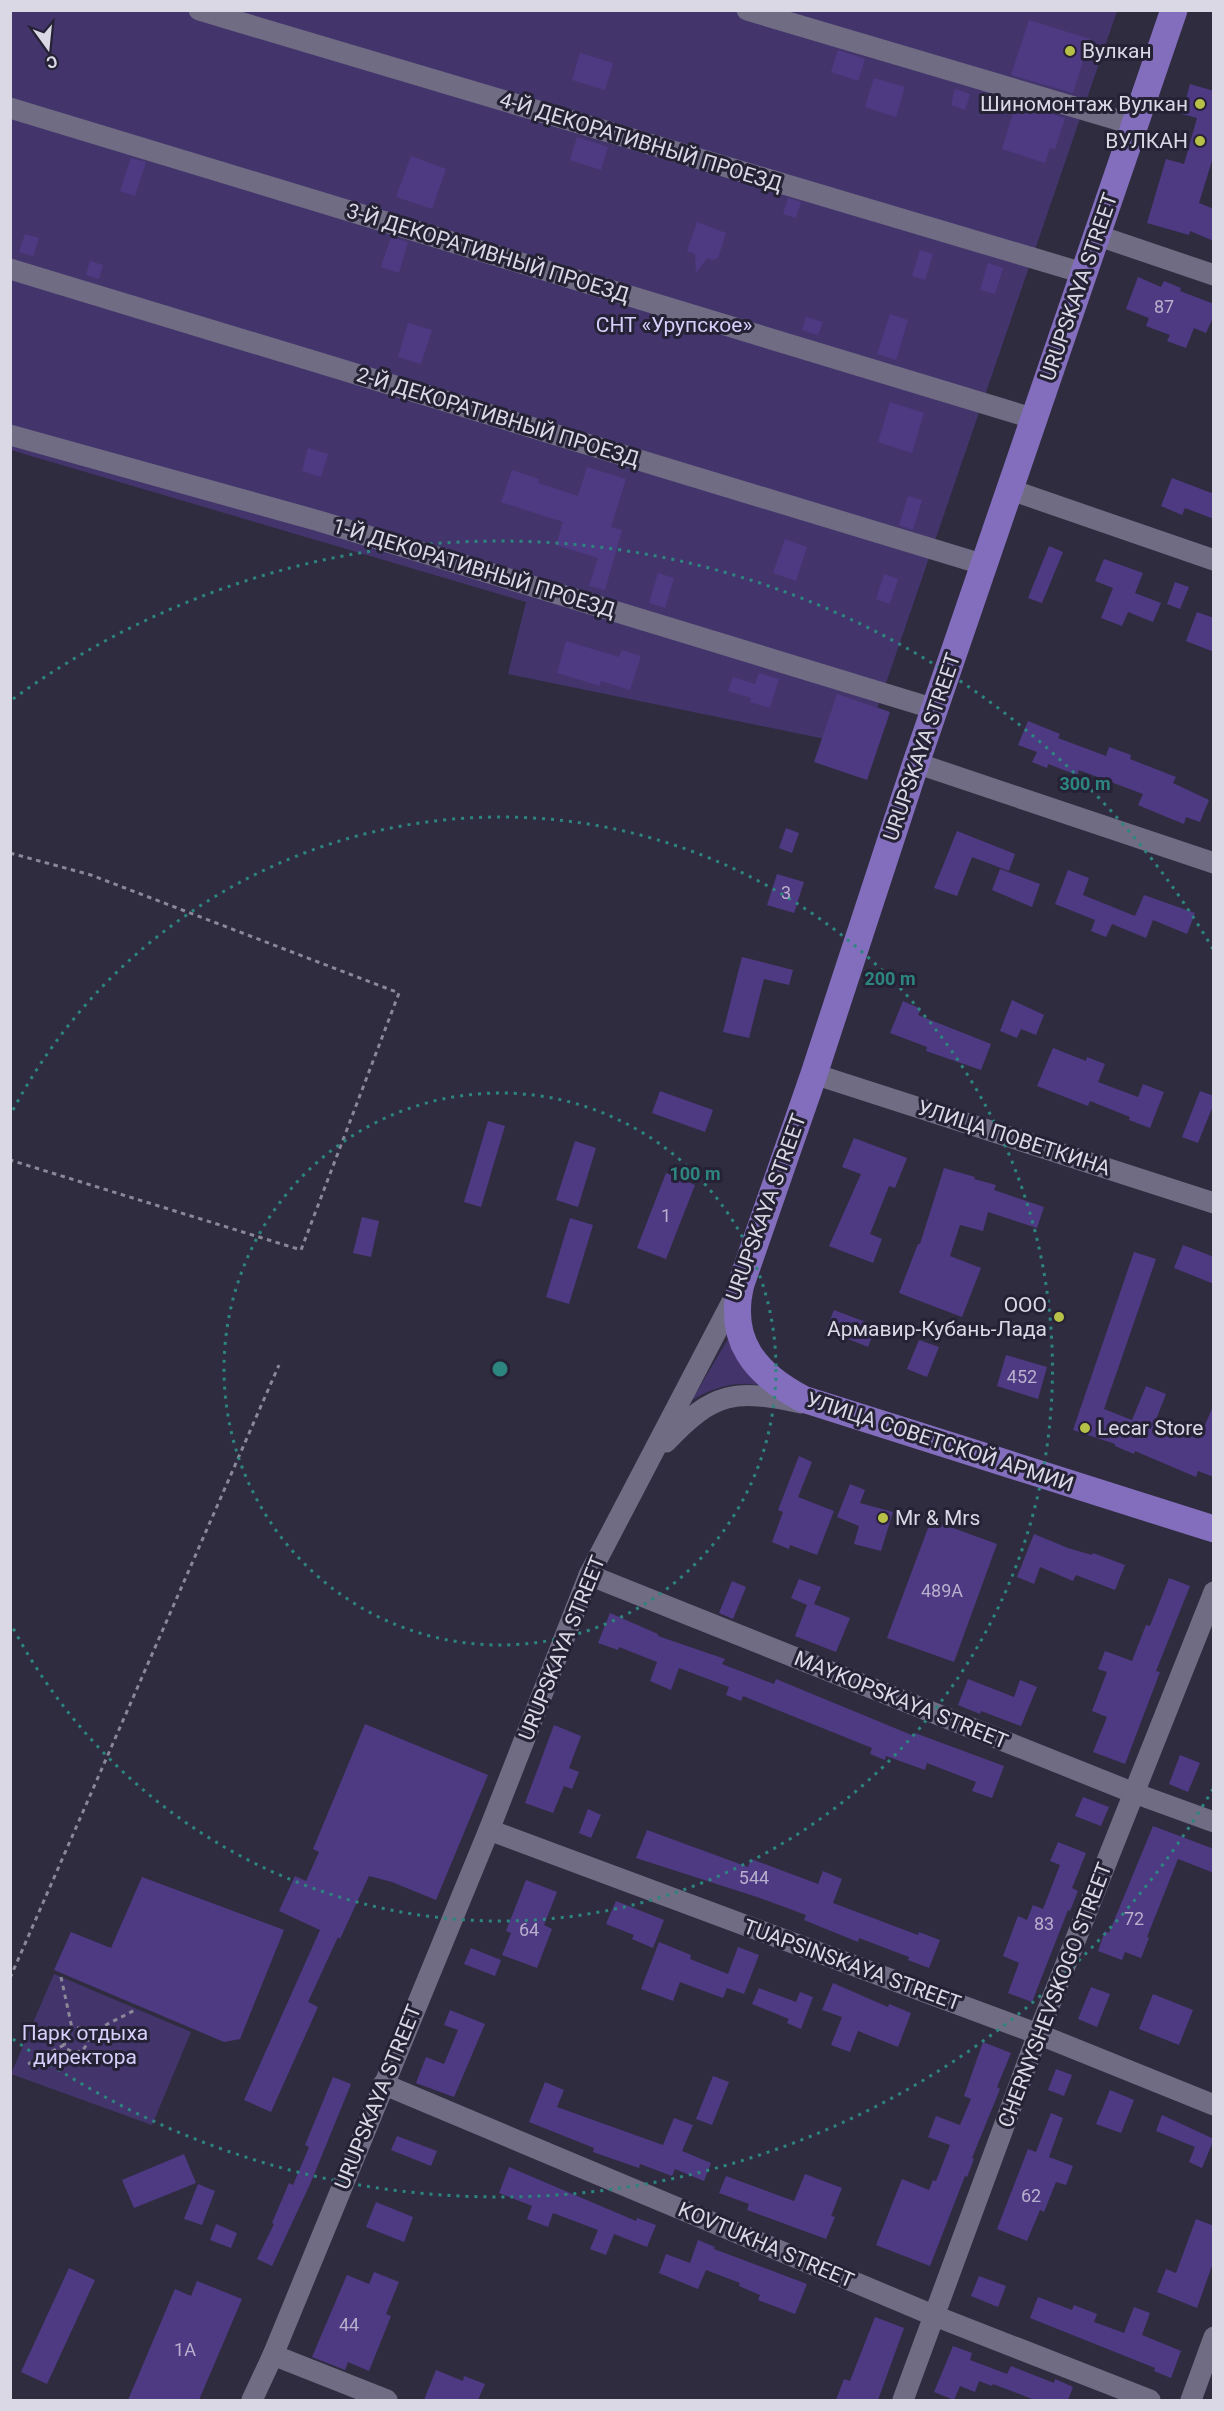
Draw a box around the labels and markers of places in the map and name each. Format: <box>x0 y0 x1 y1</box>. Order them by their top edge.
place label: Вулкан <box>1082 39 1152 63</box>
marker: Вулкан <box>1063 44 1077 58</box>
place label: Шиномонтаж Вулкан <box>980 92 1188 116</box>
marker: Шиномонтаж Вулкан <box>1193 97 1207 111</box>
place label: ВУЛКАН <box>1105 129 1188 153</box>
marker: ВУЛКАН <box>1193 134 1207 148</box>
place label: ООО Армавир-Кубань-Лада <box>827 1293 1047 1341</box>
marker: ООО Армавир-Кубань-Лада <box>1052 1310 1066 1324</box>
centre of rings <box>490 1359 510 1379</box>
place label: Lecar Store <box>1097 1416 1203 1440</box>
marker: Lecar Store <box>1078 1421 1092 1435</box>
place label: Mr & Mrs <box>895 1506 980 1530</box>
marker: Mr & Mrs <box>876 1511 890 1525</box>

